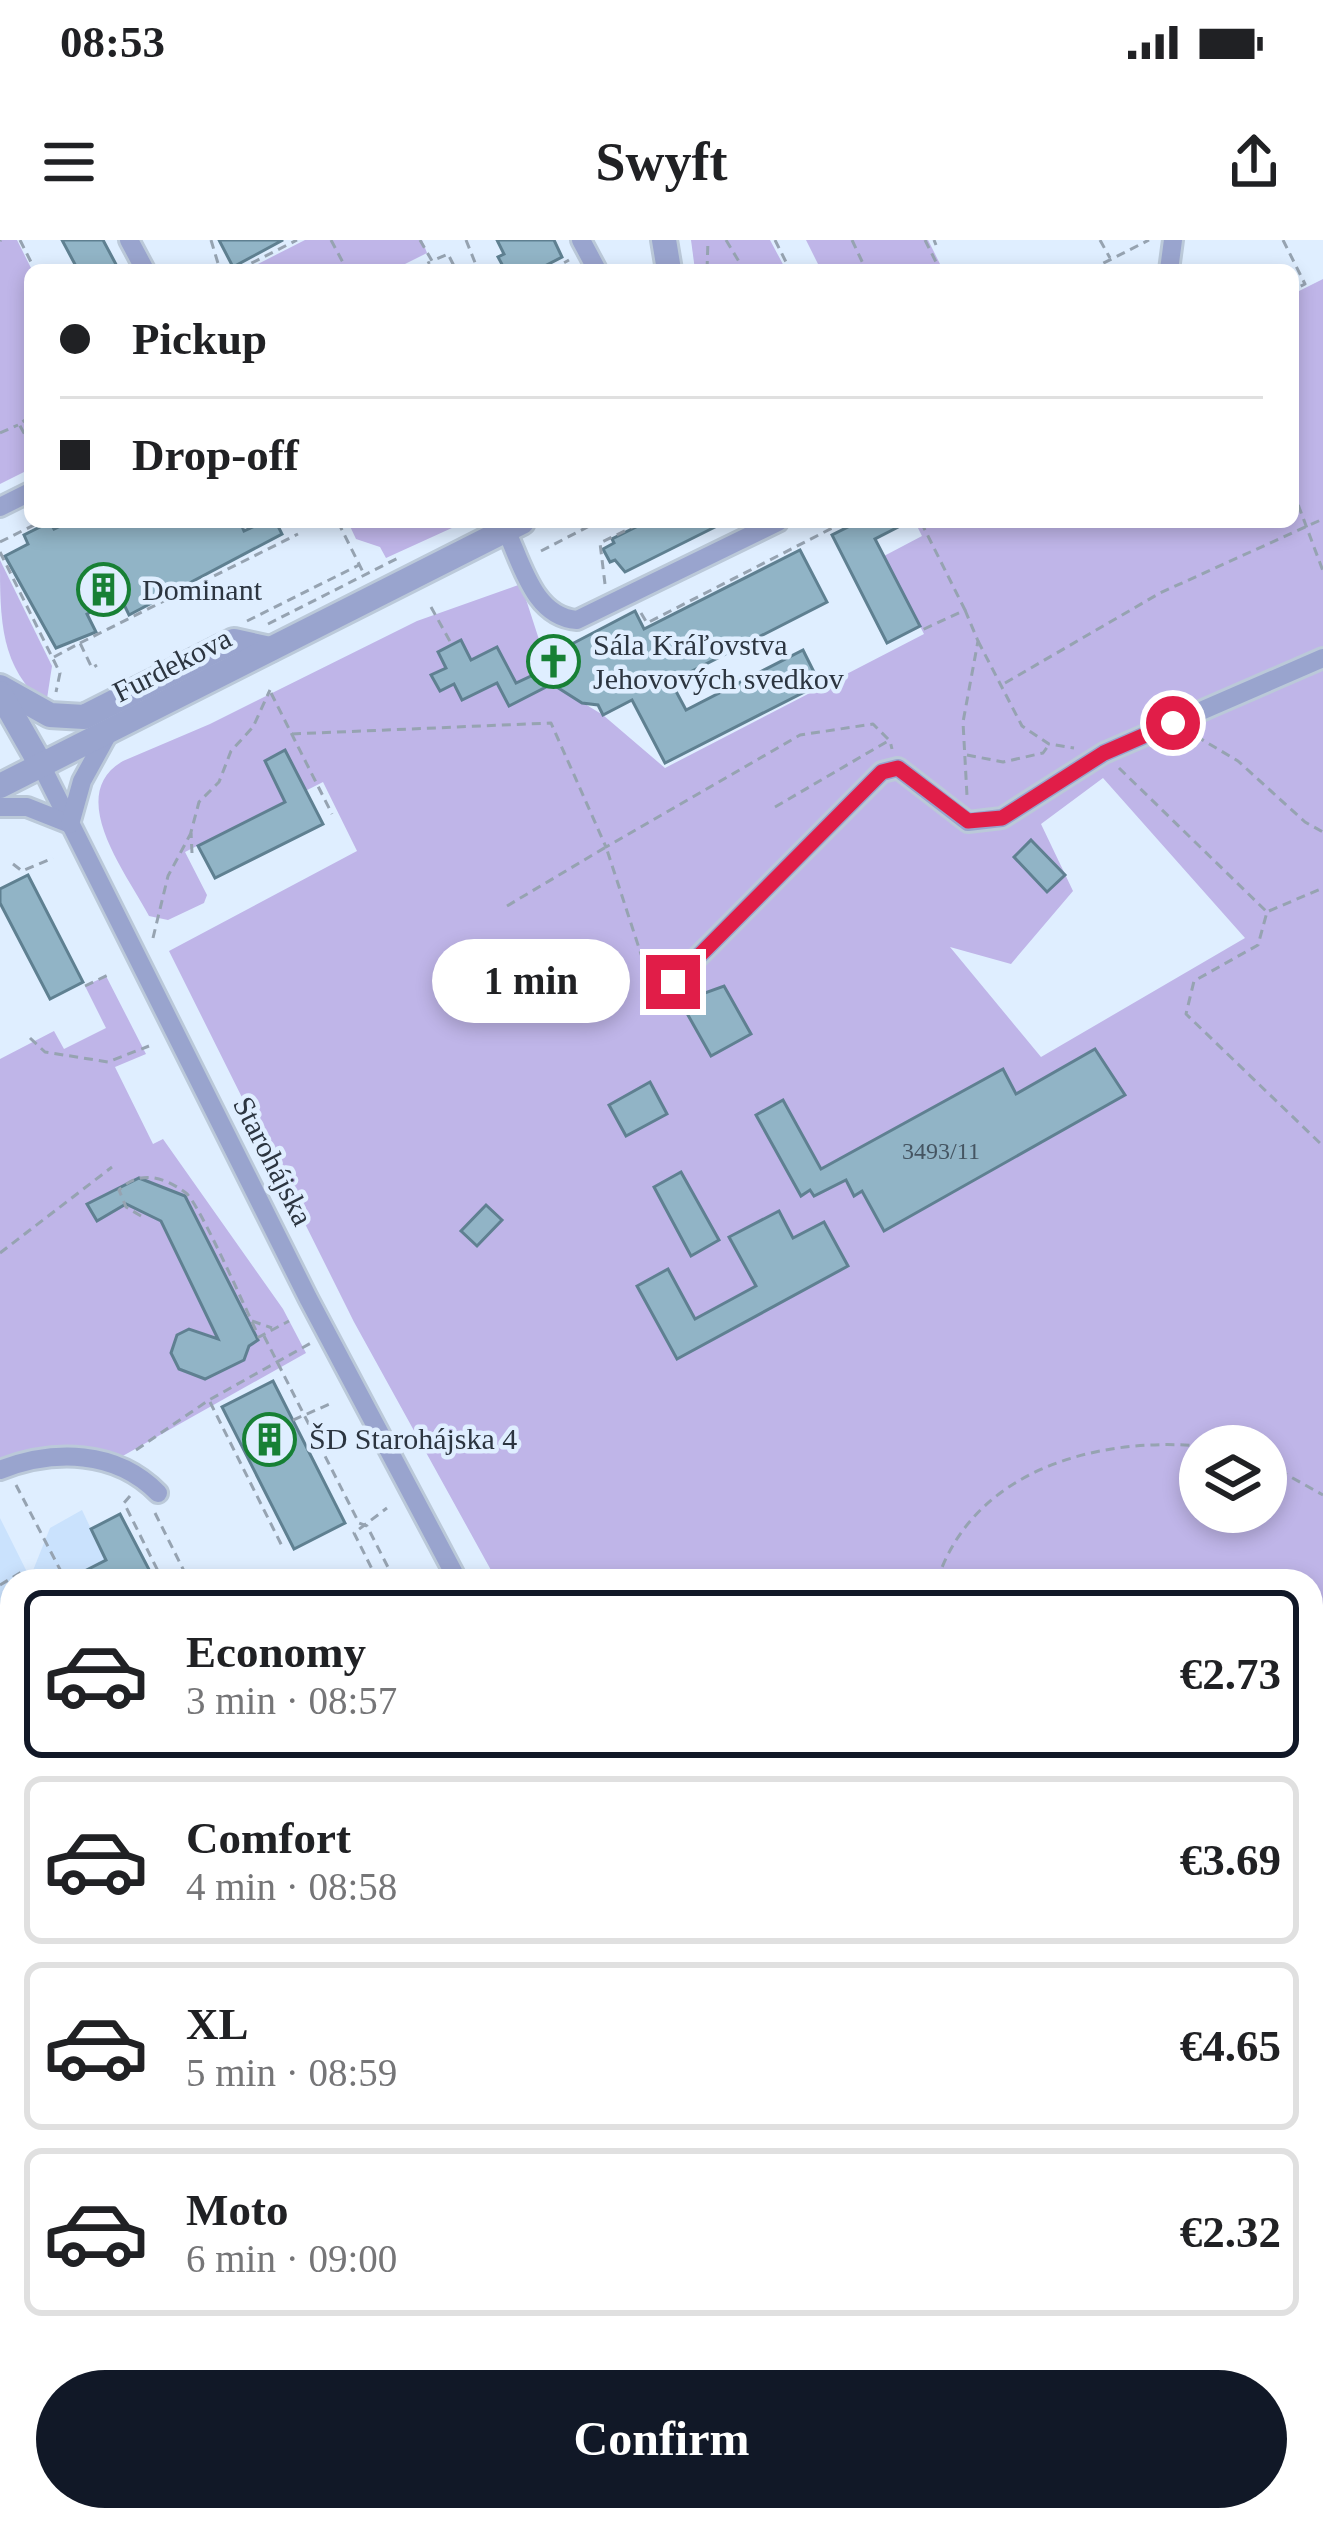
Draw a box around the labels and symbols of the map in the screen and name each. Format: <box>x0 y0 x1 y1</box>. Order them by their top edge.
building icon: Dominant <box>75 562 131 618</box>
place label: Dominant <box>142 573 263 606</box>
street label: Furdekova <box>107 621 236 708</box>
place label: Sála Kráľovstva Jehovových svedkov <box>593 628 844 695</box>
church icon: Sála Kráľovstva Jehovových svedkov <box>526 634 582 690</box>
route start <box>1146 696 1200 750</box>
callout: 1 min <box>433 940 631 1024</box>
route end <box>646 955 700 1009</box>
street label: Starohájska <box>227 1091 320 1231</box>
house number: 3493/11 <box>902 1138 980 1164</box>
building icon: ŠD Starohájska 4 <box>242 1411 298 1467</box>
place label: ŠD Starohájska 4 <box>309 1422 517 1455</box>

